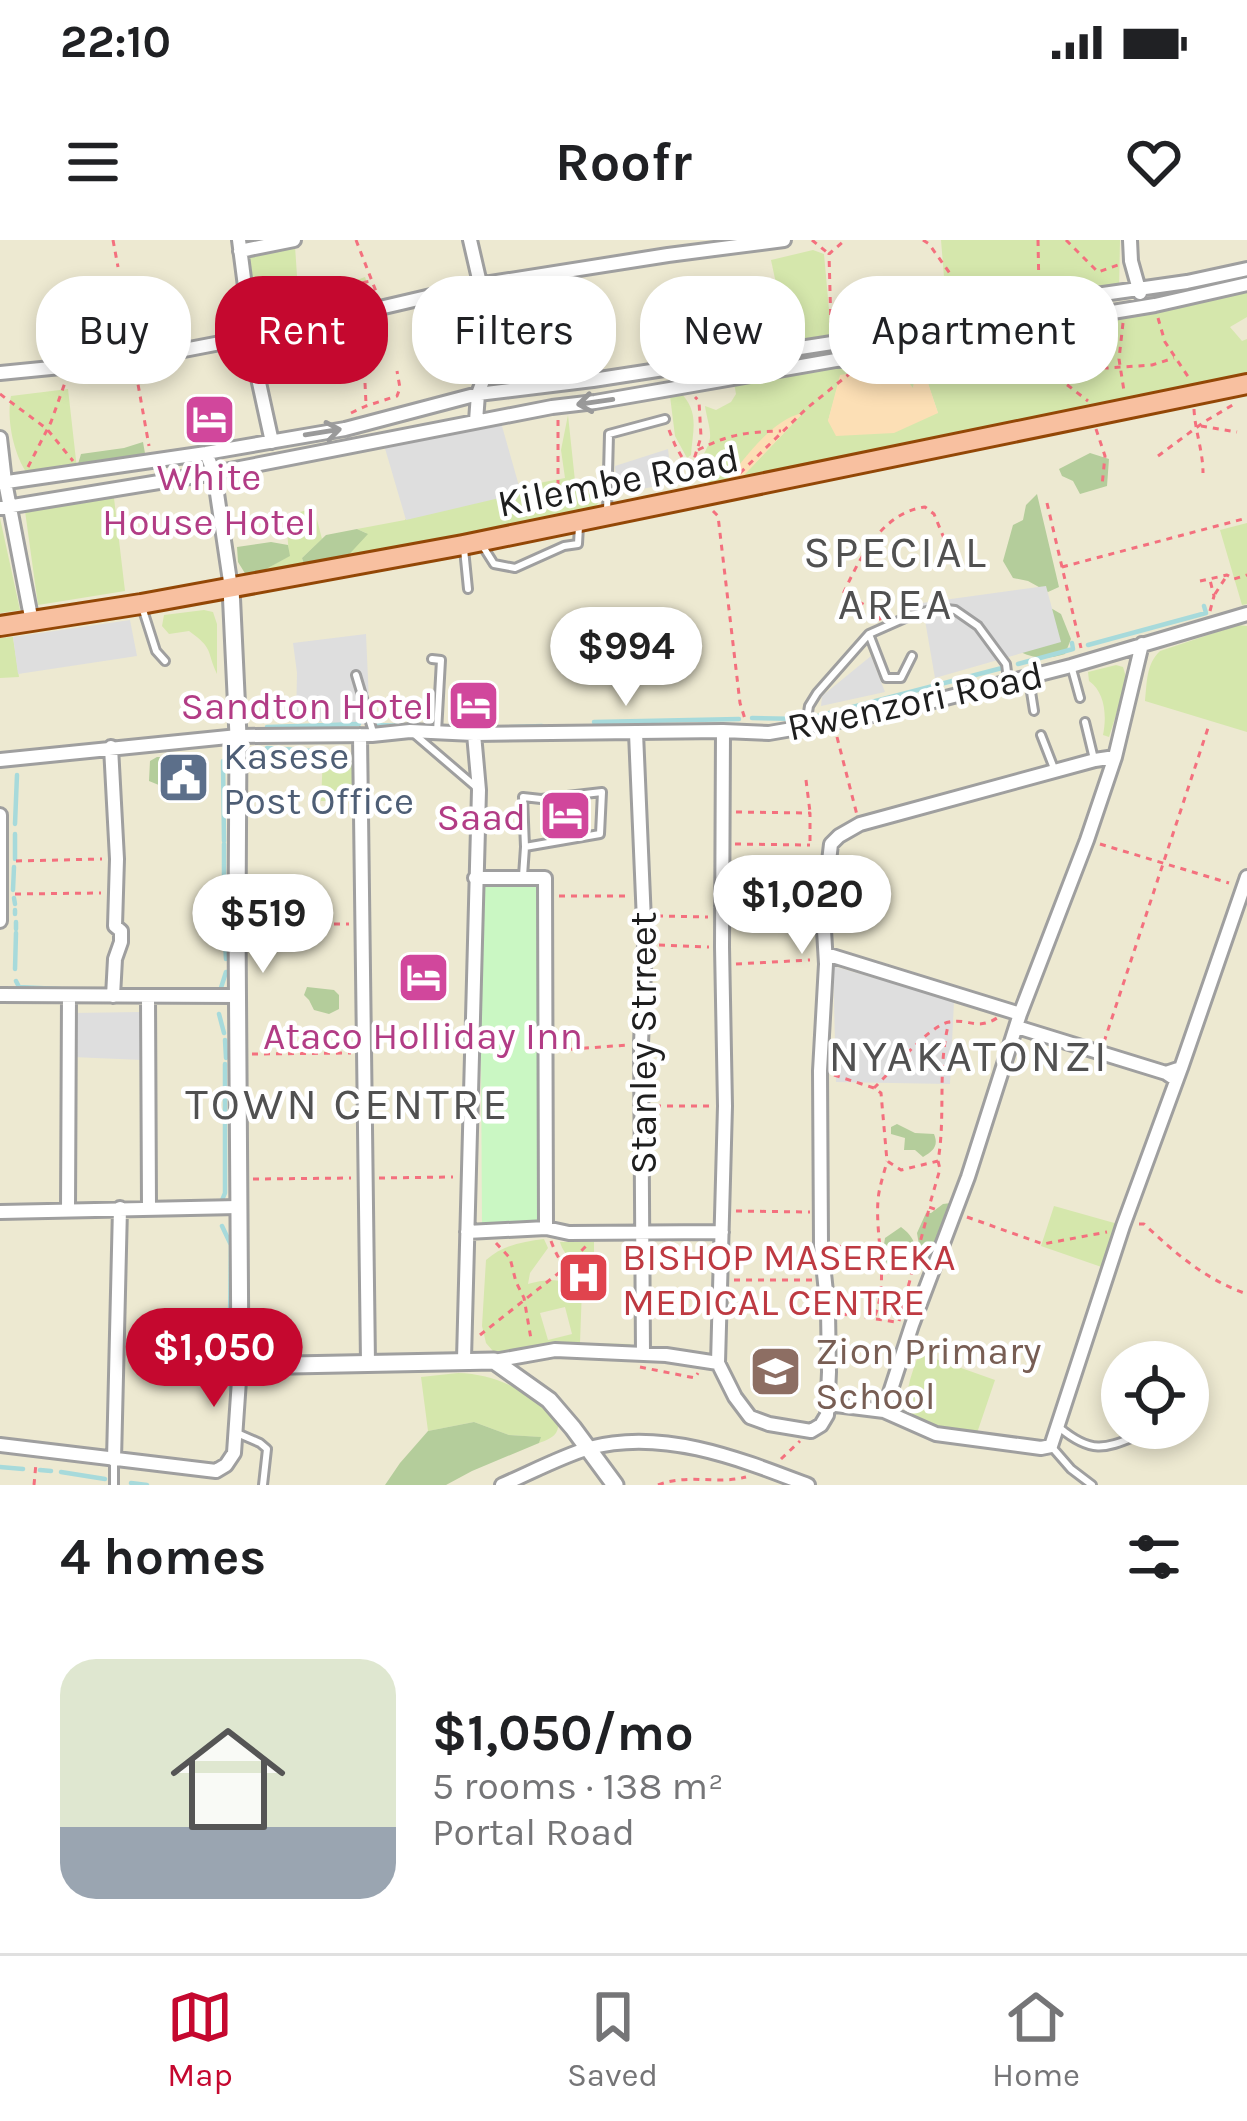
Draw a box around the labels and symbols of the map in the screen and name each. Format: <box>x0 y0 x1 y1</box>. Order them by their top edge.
hotel icon: White House Hotel <box>181 391 237 447</box>
one-way arrow <box>576 391 615 414</box>
one-way arrow <box>303 420 342 443</box>
street label: Kilembe Road <box>494 435 743 527</box>
place label: White House Hotel <box>102 454 316 545</box>
district label: SPECIAL AREA <box>803 526 989 630</box>
pin: $994 <box>555 607 697 709</box>
street label: Rwenzori Road <box>783 651 1047 751</box>
hotel icon: Sandton Hotel <box>445 677 501 733</box>
place label: Sandton Hotel <box>181 683 434 729</box>
place label: Kasese Post Office <box>223 733 414 824</box>
public building icon: Kasese Post Office <box>156 749 212 805</box>
hotel icon: Saad <box>537 788 593 844</box>
place label: Saad <box>436 794 526 840</box>
pin: $1,020 <box>704 855 900 957</box>
pin: $519 <box>192 874 334 976</box>
street label: Stanley Strreet <box>620 912 666 1174</box>
hotel icon: Ataco Holliday Inn <box>395 950 451 1006</box>
place label: Ataco Holliday Inn <box>263 1013 583 1059</box>
district label: NYAKATONZI <box>828 1030 1110 1082</box>
district label: TOWN CENTRE <box>185 1078 511 1130</box>
place label: BISHOP MASEREKA MEDICAL CENTRE <box>622 1234 956 1325</box>
hospital icon: BISHOP MASEREKA MEDICAL CENTRE <box>555 1250 611 1306</box>
pin: $1,050 <box>116 1308 312 1410</box>
place label: Zion Primary School <box>815 1328 1041 1419</box>
school or university icon: Zion Primary School <box>748 1344 804 1400</box>

